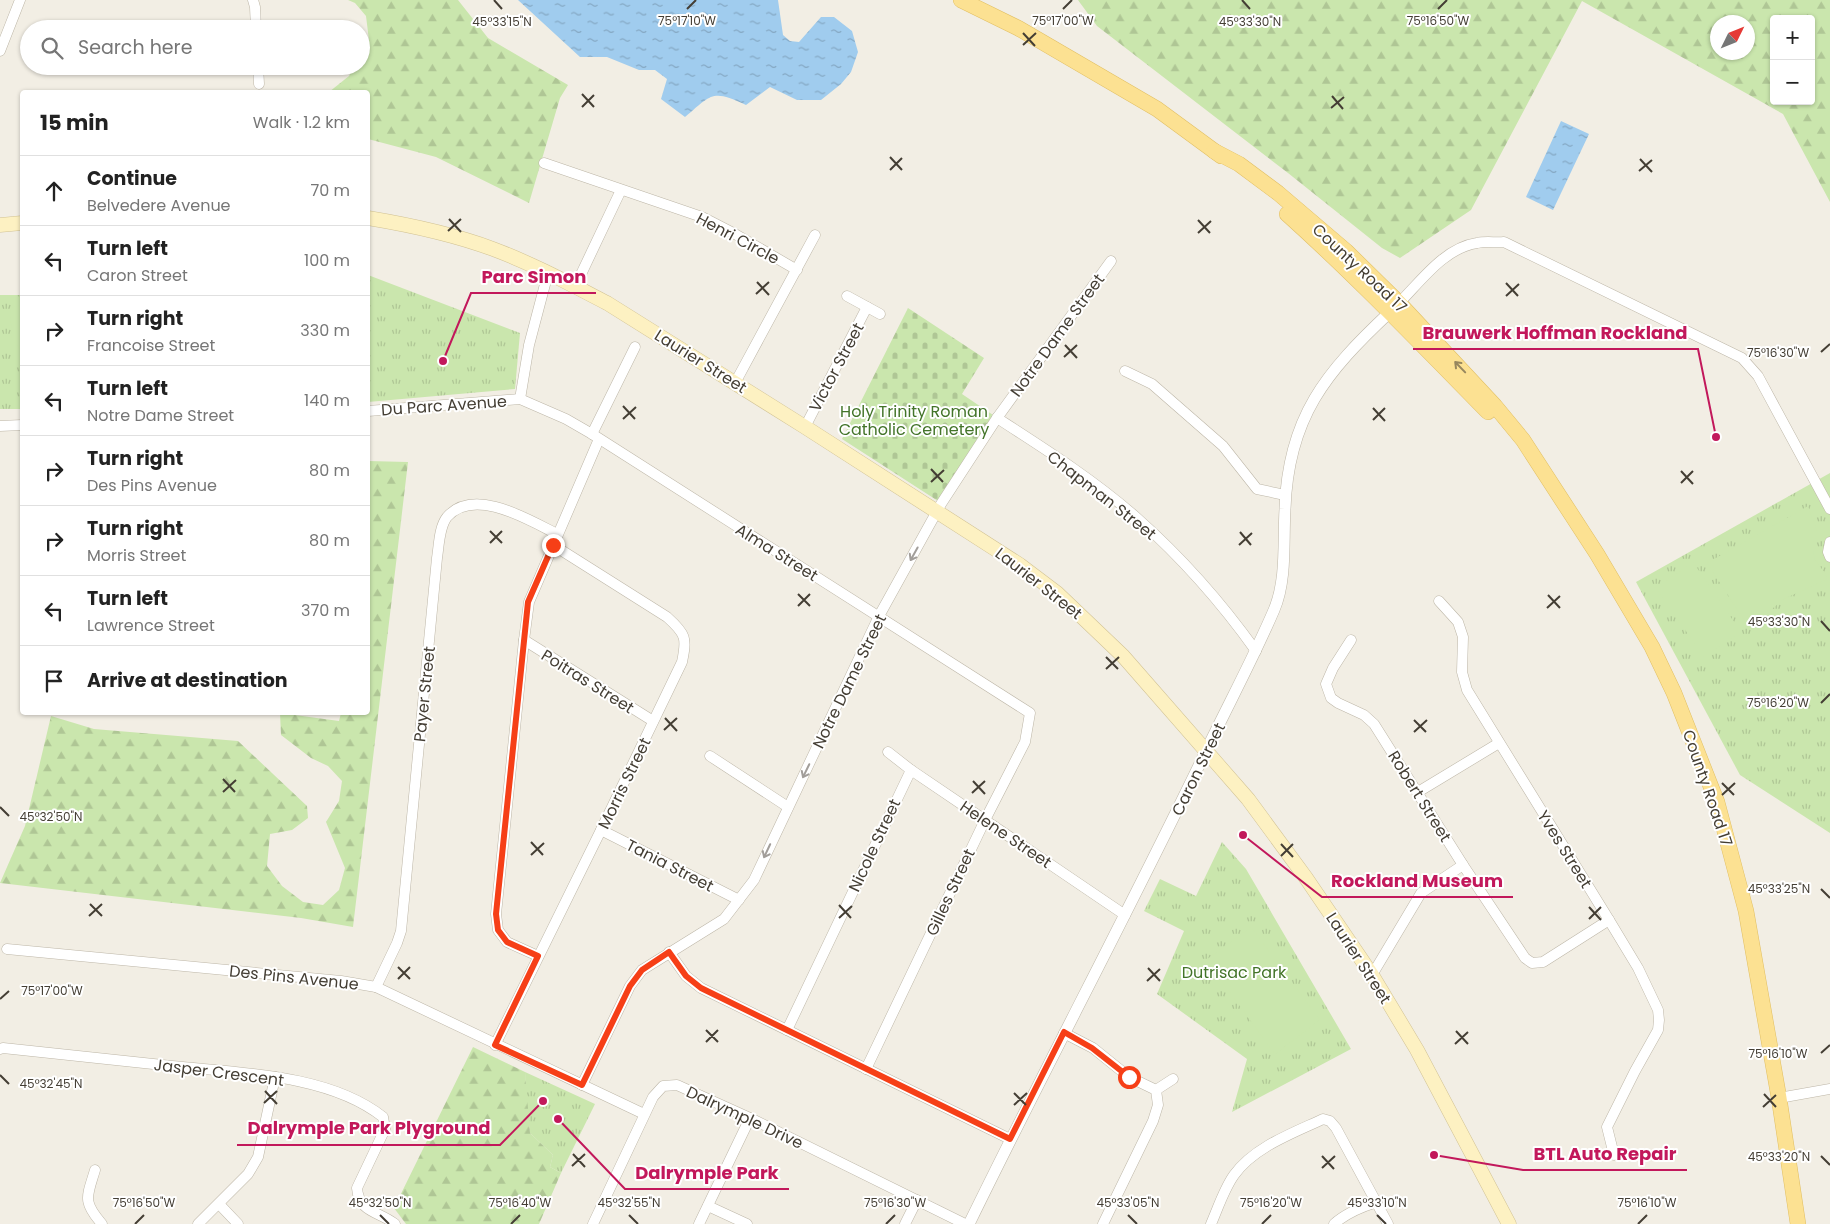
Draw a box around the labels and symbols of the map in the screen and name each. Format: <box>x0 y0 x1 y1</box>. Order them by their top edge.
text: 75°17'10"W <box>658 12 716 29</box>
text: 75°17'00"W <box>1032 12 1094 29</box>
text: 75°16'50"W <box>1407 12 1470 29</box>
text: 45°33'15"N <box>472 13 532 30</box>
text: 45°33'30"N <box>1219 13 1281 30</box>
north arrow <box>1710 15 1755 60</box>
street label: Henri Circle <box>692 207 784 270</box>
street label: County Road 17 <box>1307 218 1412 319</box>
callout: Parc Simon <box>471 260 596 293</box>
text: Parc Simon <box>482 264 586 289</box>
street label: Notre Dame Street <box>1005 269 1110 402</box>
callout: Brauwerk Hoffman Rockland <box>1413 316 1698 349</box>
street label: Victor Street <box>803 319 870 416</box>
text: Brauwerk Hoffman Rockland <box>1422 320 1688 345</box>
street label: Laurier Street <box>650 324 751 399</box>
text: 75°16'30"W <box>1747 344 1809 361</box>
one-way arrow <box>1454 361 1466 374</box>
street label: Du Parc Avenue <box>380 390 508 421</box>
park label: Holy Trinity Roman Catholic Cemetery <box>839 400 989 441</box>
street label: Chapman Street <box>1042 445 1161 545</box>
street label: Alma Street <box>731 518 822 587</box>
route end <box>542 534 565 557</box>
street label: Laurier Street <box>990 542 1087 625</box>
one-way arrow <box>909 546 918 561</box>
street label: Notre Dame Street <box>807 610 892 752</box>
text: 45°33'30"N <box>1748 613 1810 630</box>
street label: Poitras Street <box>537 644 639 719</box>
street label: Payer Street <box>408 645 441 743</box>
text: 75°16'20"W <box>1747 694 1809 711</box>
street label: Caron Street <box>1166 719 1231 820</box>
street label: County Road 17 <box>1677 727 1738 850</box>
street label: Morris Street <box>592 733 657 833</box>
street label: Robert Street <box>1382 746 1457 846</box>
one-way arrow <box>801 763 810 778</box>
street label: Nicole Street <box>843 795 906 895</box>
street label: Helene Street <box>955 795 1056 874</box>
street label: Yves Street <box>1532 806 1598 893</box>
text: 45°32'50"N <box>20 808 82 825</box>
street label: Tania Street <box>622 833 718 897</box>
one-way arrow <box>762 844 772 859</box>
street label: Gilles Street <box>920 845 981 940</box>
callout: Rockland Museum <box>1322 864 1513 897</box>
text: Rockland Museum <box>1331 868 1503 893</box>
text: 45°33'25"N <box>1748 880 1810 897</box>
street label: Laurier Street <box>1320 908 1397 1009</box>
street label: Des Pins Avenue <box>228 959 360 996</box>
park label: Dutrisac Park <box>1182 961 1287 984</box>
text: 75°17'00"W <box>21 982 83 999</box>
text: 75°16'10"W <box>1749 1045 1808 1062</box>
street label: Jasper Crescent <box>153 1053 285 1092</box>
route start <box>1118 1066 1141 1089</box>
text: 45°32'45"N <box>20 1075 82 1092</box>
street label: Dalrymple Drive <box>683 1080 807 1155</box>
callout: Dalrymple Park Plyground <box>237 1112 500 1145</box>
text: Dalrymple Park Plyground <box>247 1115 491 1140</box>
callout: BTL Auto Repair <box>1523 1137 1687 1170</box>
text: BTL Auto Repair <box>1533 1141 1677 1166</box>
text: 45°33'20"N <box>1748 1148 1810 1165</box>
callout: Dalrymple Park <box>625 1156 789 1189</box>
text: Dalrymple Park <box>635 1160 780 1185</box>
text: 75°16'50"W <box>113 1194 176 1211</box>
text: 45°32'50"N <box>349 1194 411 1211</box>
text: 75°16'40"W <box>489 1194 552 1211</box>
text: 45°32'55"N <box>598 1194 660 1211</box>
text: 75°16'30"W <box>864 1194 926 1211</box>
text: 45°33'05"N <box>1096 1194 1160 1211</box>
text: 75°16'20"W <box>1240 1194 1302 1211</box>
text: 45°33'10"N <box>1347 1194 1407 1211</box>
text: 75°16'10"W <box>1618 1194 1677 1211</box>

